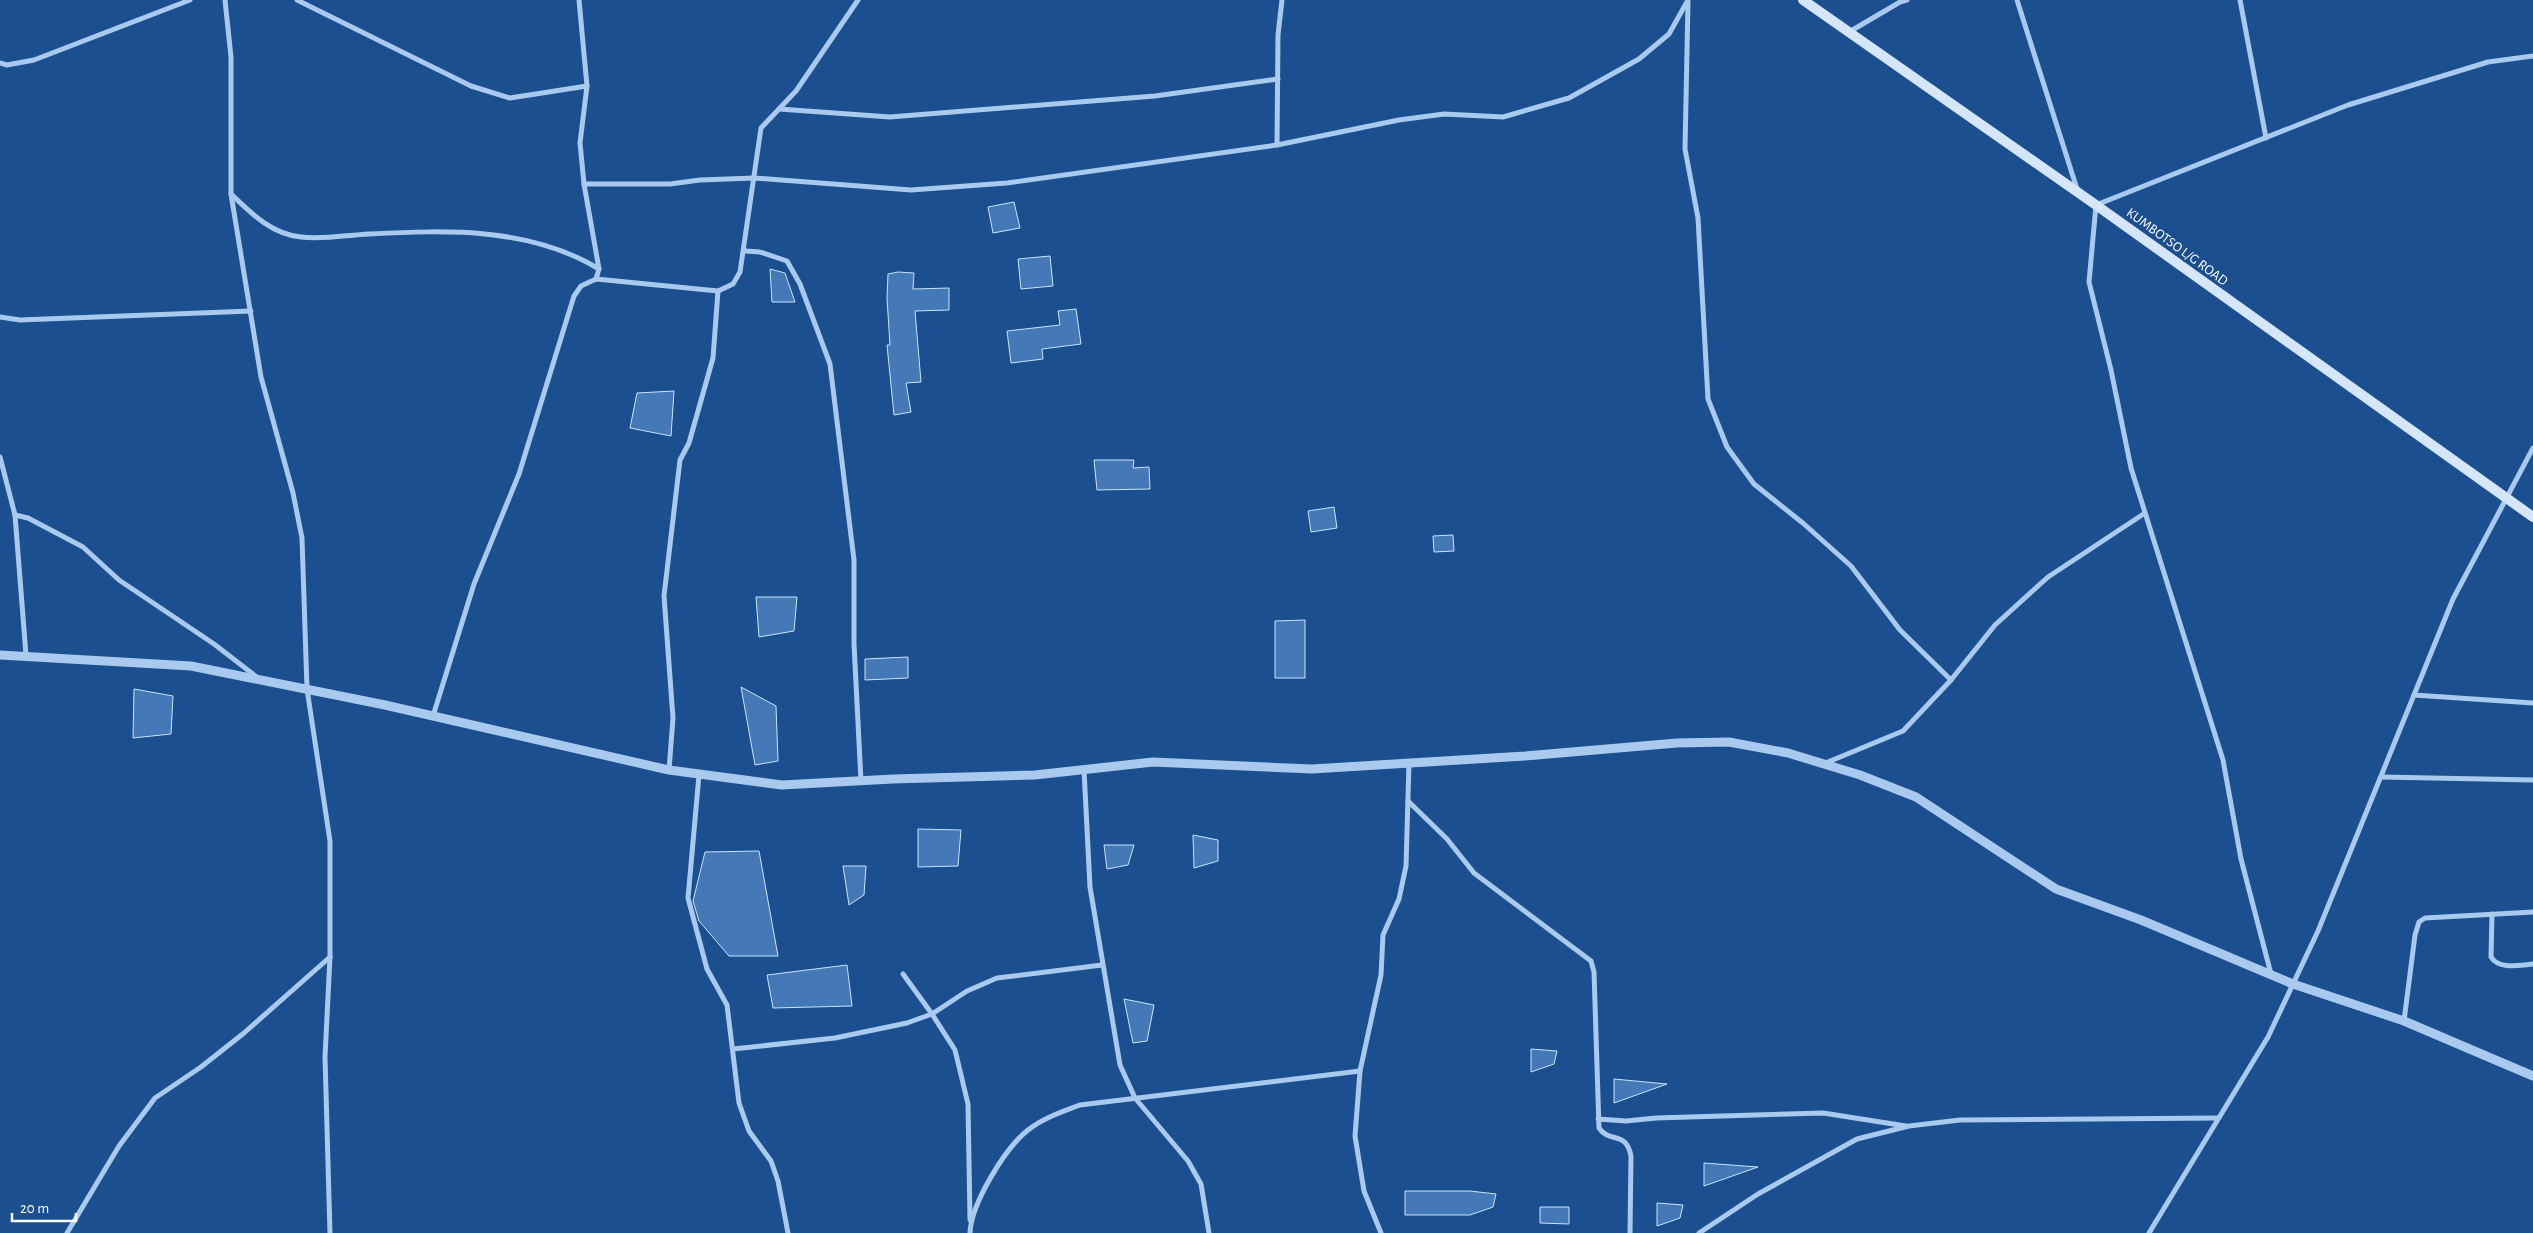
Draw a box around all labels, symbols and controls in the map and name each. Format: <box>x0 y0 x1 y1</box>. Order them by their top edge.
street label: KUMBOTSO L/G ROAD <box>2124 206 2230 288</box>
scale bar <box>12 1190 76 1222</box>
text: 20 m <box>20 1201 49 1216</box>

